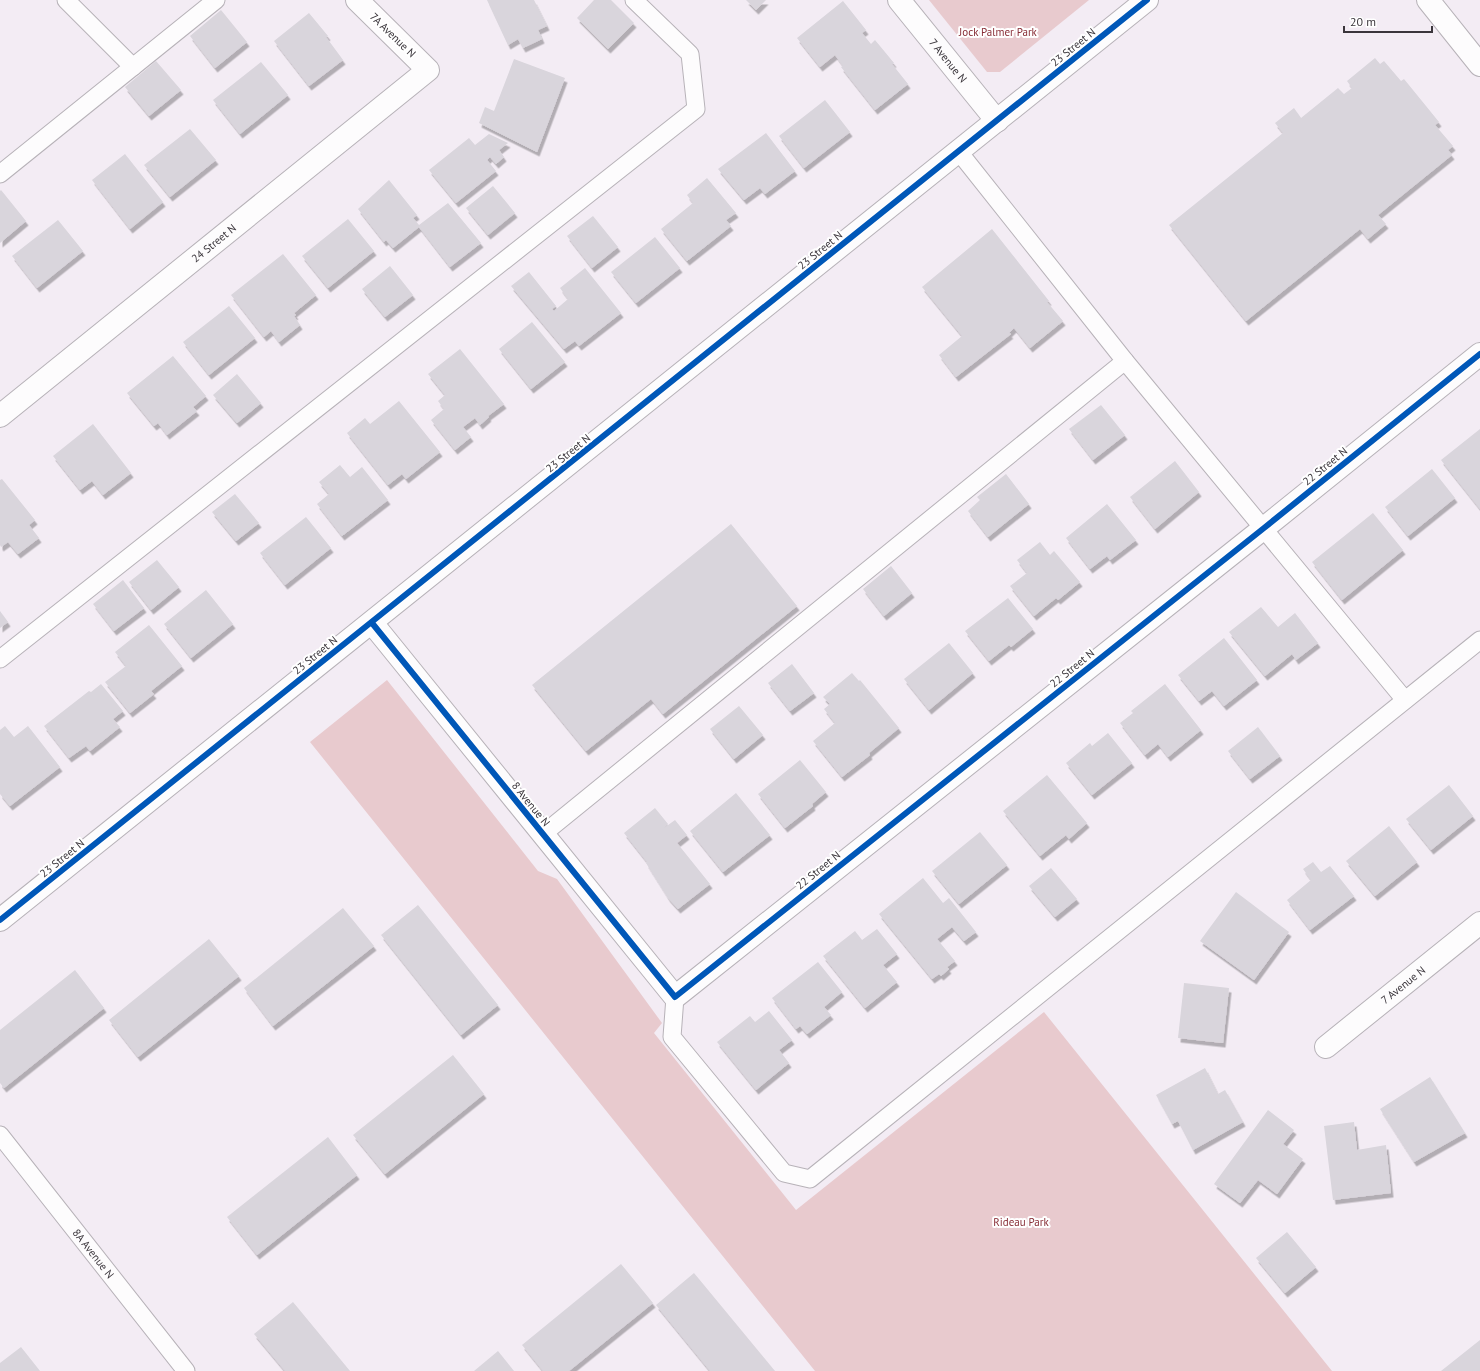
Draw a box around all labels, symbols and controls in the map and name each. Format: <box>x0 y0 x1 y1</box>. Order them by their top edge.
scale bar <box>1344 8 1432 34</box>
street label: 7A Avenue N <box>367 10 419 60</box>
text: 20 m <box>1350 14 1376 29</box>
park label: Jock Palmer Park <box>958 25 1038 39</box>
street label: 23 Street N <box>1048 25 1098 69</box>
street label: 7 Avenue N <box>926 36 970 86</box>
street label: 24 Street N <box>189 221 239 265</box>
street label: 23 Street N <box>795 228 845 272</box>
street label: 23 Street N <box>543 431 593 475</box>
street label: 22 Street N <box>1300 444 1350 488</box>
street label: 23 Street N <box>290 633 340 677</box>
street label: 22 Street N <box>1047 646 1097 690</box>
street label: 8 Avenue N <box>509 779 553 829</box>
street label: 23 Street N <box>37 836 87 880</box>
street label: 22 Street N <box>793 848 843 892</box>
street label: 7 Avenue N <box>1378 963 1428 1007</box>
park label: Rideau Park <box>993 1215 1049 1229</box>
street label: 8A Avenue N <box>70 1226 117 1281</box>

